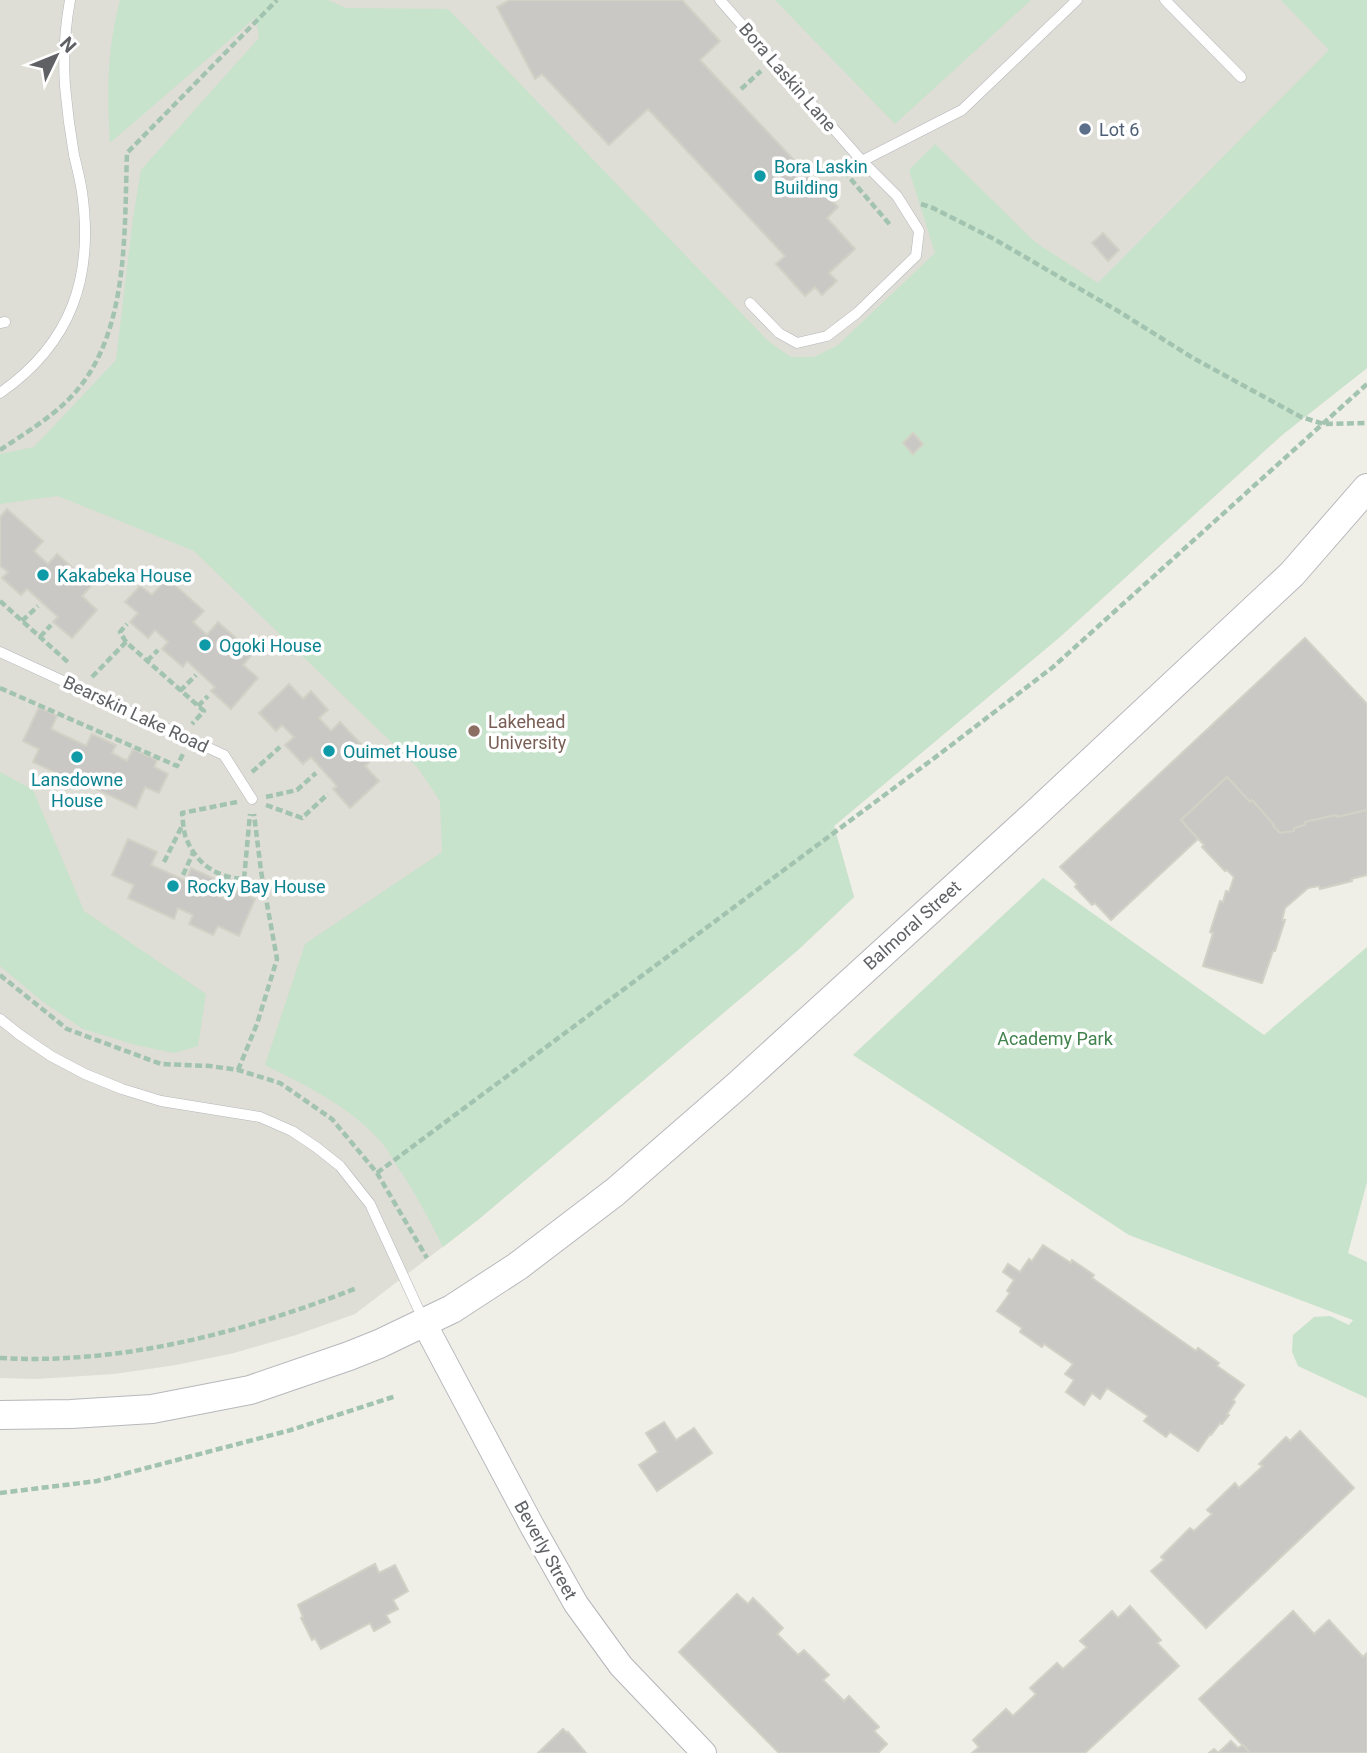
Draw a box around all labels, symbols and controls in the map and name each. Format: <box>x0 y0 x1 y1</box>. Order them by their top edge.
street label: Bora Laskin Lane <box>735 18 841 136</box>
north arrow <box>21 21 91 91</box>
text: N <box>55 32 81 57</box>
place label: Lot 6 <box>1099 119 1139 140</box>
marker: Lot 6 <box>1077 121 1093 137</box>
place label: Bora Laskin Building <box>774 156 868 198</box>
marker: Bora Laskin Building <box>752 168 768 184</box>
place label: Kakabeka House <box>57 565 192 586</box>
marker: Kakabeka House <box>35 567 51 583</box>
place label: Ogoki House <box>219 635 322 656</box>
marker: Ogoki House <box>197 637 213 653</box>
street label: Bearskin Lake Road <box>60 671 212 757</box>
place label: Lakehead University <box>488 711 567 753</box>
marker: Lakehead University <box>466 723 482 739</box>
place label: Ouimet House <box>343 741 457 762</box>
marker: Ouimet House <box>321 743 337 759</box>
marker: Lansdowne House <box>69 749 85 765</box>
place label: Lansdowne House <box>31 769 123 811</box>
place label: Rocky Bay House <box>187 876 326 897</box>
street label: Balmoral Street <box>859 876 965 974</box>
marker: Rocky Bay House <box>165 878 181 894</box>
park label: Academy Park <box>997 1028 1114 1049</box>
street label: Beverly Street <box>510 1497 582 1603</box>

